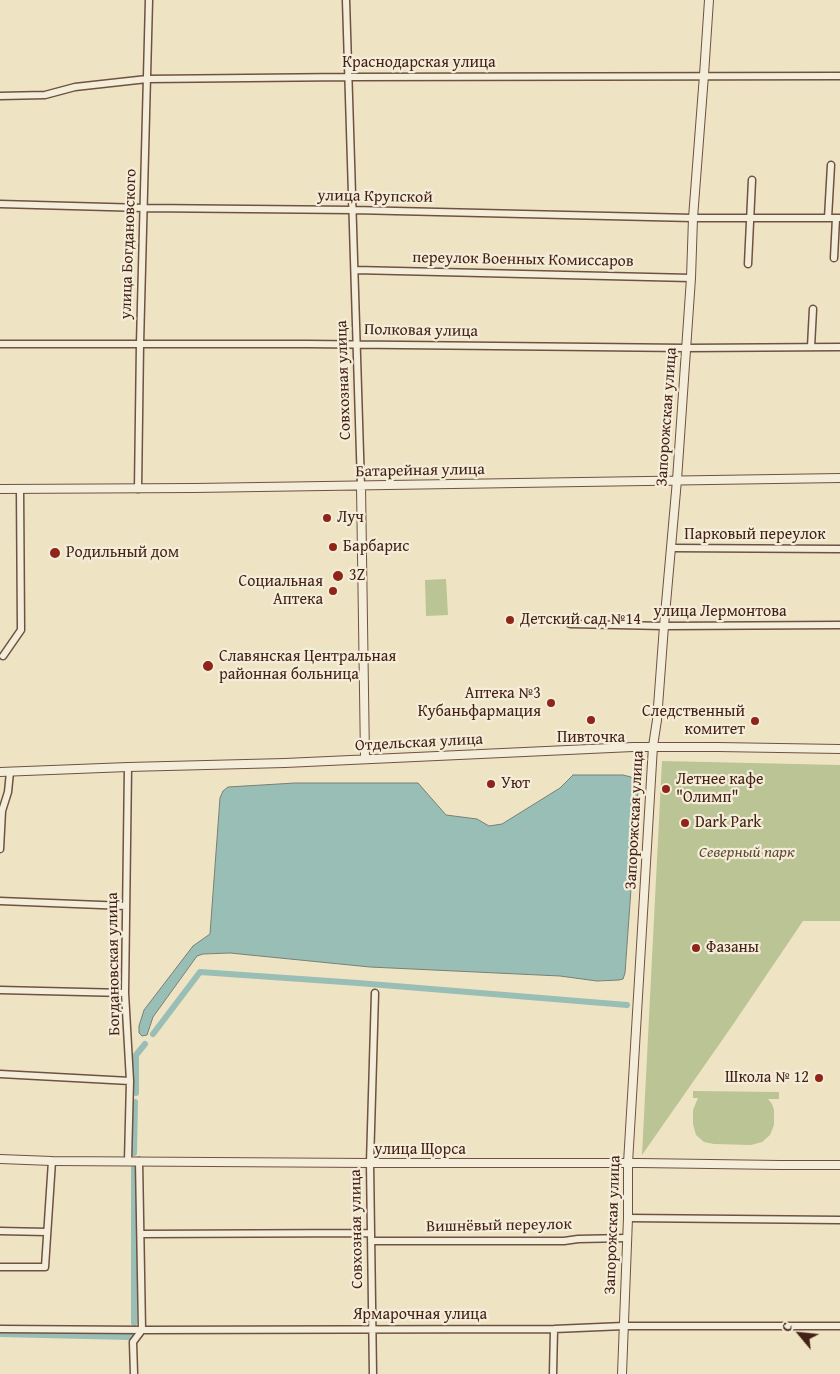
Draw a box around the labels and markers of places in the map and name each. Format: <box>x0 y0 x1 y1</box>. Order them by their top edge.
place label: Луч <box>337 508 364 528</box>
marker: Луч <box>321 512 333 524</box>
place label: Барбарис <box>343 537 409 557</box>
marker: Барбарис <box>327 541 339 553</box>
place label: Родильный дом <box>66 543 179 563</box>
marker: Родильный дом <box>48 546 62 560</box>
place label: 3Z <box>349 566 365 586</box>
marker: 3Z <box>331 569 345 583</box>
place label: Социальная Аптека <box>239 572 323 610</box>
marker: Социальная Аптека <box>327 585 339 597</box>
place label: Детский сад №14 <box>520 610 641 630</box>
marker: Детский сад №14 <box>504 614 516 626</box>
place label: Славянская Центральная районная больница <box>219 647 396 685</box>
marker: Славянская Центральная районная больница <box>201 659 215 673</box>
place label: Аптека №3 Кубаньфармация <box>418 684 541 722</box>
marker: Аптека №3 Кубаньфармация <box>545 697 557 709</box>
place label: Следственный комитет <box>642 702 745 740</box>
marker: Пивточка <box>585 714 597 726</box>
marker: Следственный комитет <box>749 715 761 727</box>
place label: Пивточка <box>557 728 625 748</box>
place label: Летнее кафе "Олимп" <box>676 770 763 808</box>
place label: Уют <box>501 774 530 794</box>
marker: Уют <box>485 778 497 790</box>
marker: Летнее кафе "Олимп" <box>660 783 672 795</box>
place label: Dark Park <box>695 813 761 833</box>
marker: Dark Park <box>679 817 691 829</box>
place label: Фазаны <box>706 938 759 958</box>
marker: Фазаны <box>690 942 702 954</box>
place label: Школа № 12 <box>725 1068 809 1088</box>
marker: Школа № 12 <box>813 1072 825 1084</box>

